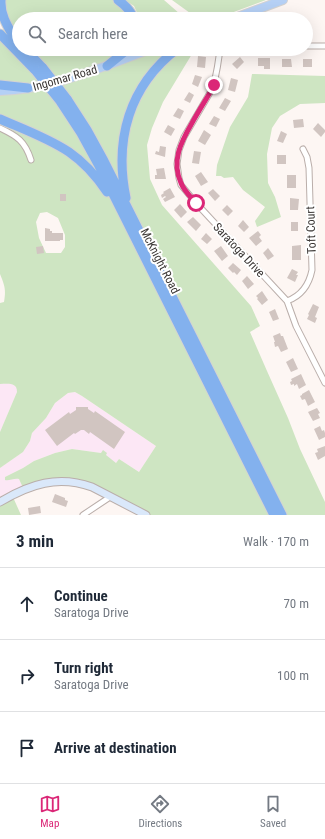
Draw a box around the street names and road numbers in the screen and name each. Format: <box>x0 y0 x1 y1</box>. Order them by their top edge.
street label: Ingomar Road <box>31 62 99 94</box>
street label: Toft Court <box>303 205 319 254</box>
street label: Saratoga Drive <box>210 220 268 280</box>
street label: McKnight Road <box>137 226 183 296</box>

